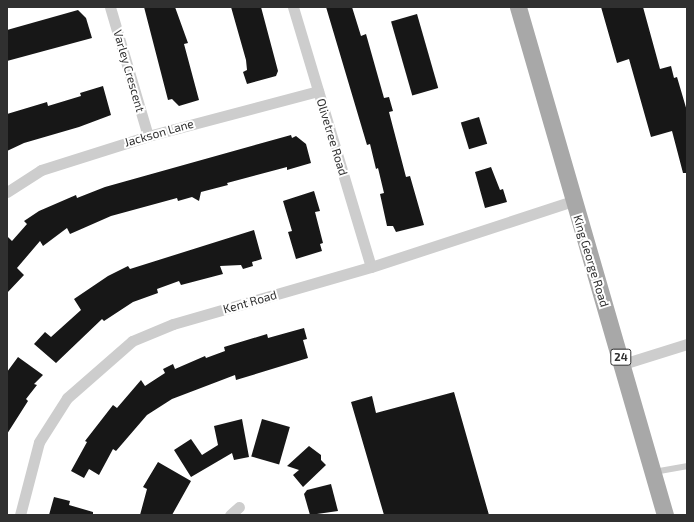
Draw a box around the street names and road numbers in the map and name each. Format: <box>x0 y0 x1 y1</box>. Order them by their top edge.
street label: Varley Crescent <box>110 28 148 114</box>
street label: Olivetree Road <box>313 97 351 177</box>
street label: Jackson Lane <box>123 116 195 150</box>
street label: King George Road <box>570 213 612 309</box>
street label: Kent Road <box>221 287 279 317</box>
road number: 24 <box>610 348 632 366</box>

